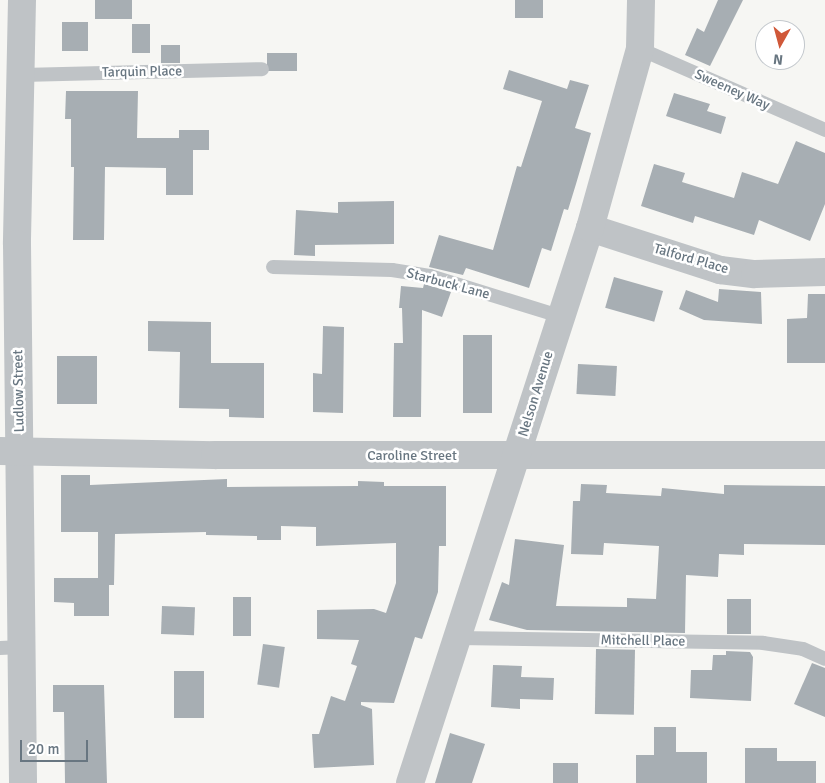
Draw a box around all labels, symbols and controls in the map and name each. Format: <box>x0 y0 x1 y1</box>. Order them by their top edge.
north arrow <box>755 20 805 70</box>
text: N <box>772 50 784 68</box>
street label: Tarquin Place <box>102 63 182 81</box>
street label: Sweeney Way <box>692 66 772 114</box>
street label: Talford Place <box>652 240 730 278</box>
street label: Starbuck Lane <box>405 265 491 303</box>
street label: Ludlow Street <box>10 349 28 433</box>
street label: Nelson Avenue <box>515 349 557 439</box>
street label: Caroline Street <box>367 448 457 464</box>
street label: Mitchell Place <box>600 632 686 650</box>
scale bar <box>22 730 90 762</box>
text: 20 m <box>28 740 59 758</box>

